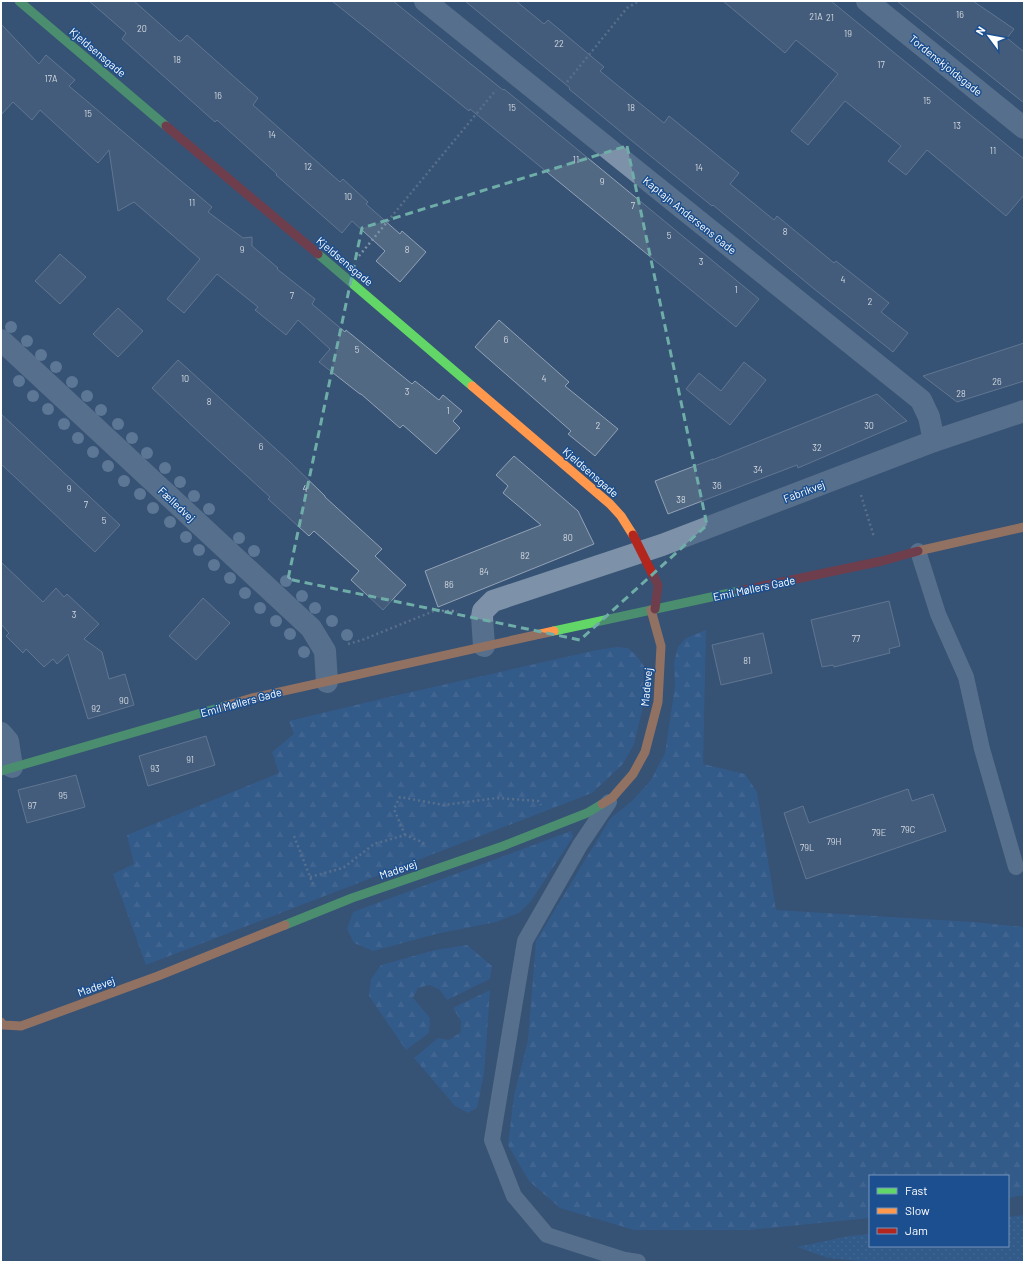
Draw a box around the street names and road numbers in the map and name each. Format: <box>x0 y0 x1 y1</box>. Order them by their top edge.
street label: Kjeldsensgade <box>67 25 129 79</box>
street label: Tordenskjoldsgade <box>907 32 985 98</box>
street label: Kaptajn Andersens Gade <box>641 173 739 257</box>
street label: Kjeldsensgade <box>314 234 376 288</box>
street label: Kjeldsensgade <box>560 444 622 500</box>
street label: Fabrikvej <box>781 477 827 505</box>
street label: Fælledvej <box>156 484 198 524</box>
street label: Emil Møllers Gade <box>712 573 796 603</box>
street label: Madevej <box>638 667 654 707</box>
street label: Emil Møllers Gade <box>199 685 283 719</box>
street label: Madevej <box>378 857 418 881</box>
street label: Madevej <box>76 973 116 999</box>

